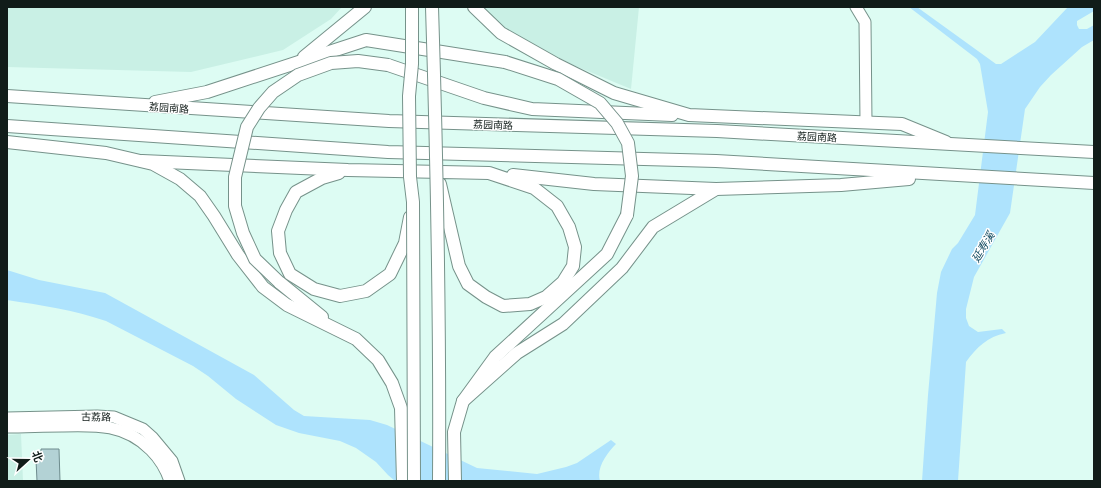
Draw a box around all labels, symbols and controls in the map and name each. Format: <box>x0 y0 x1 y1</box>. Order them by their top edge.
street label: 荔园南路 <box>149 99 189 117</box>
street label: 荔园南路 <box>473 117 513 133</box>
street label: 荔园南路 <box>797 128 837 146</box>
water label: 延寿溪 <box>968 228 999 265</box>
street label: 古荔路 <box>81 409 111 425</box>
north arrow <box>8 440 48 480</box>
text: 北 <box>28 448 47 464</box>

